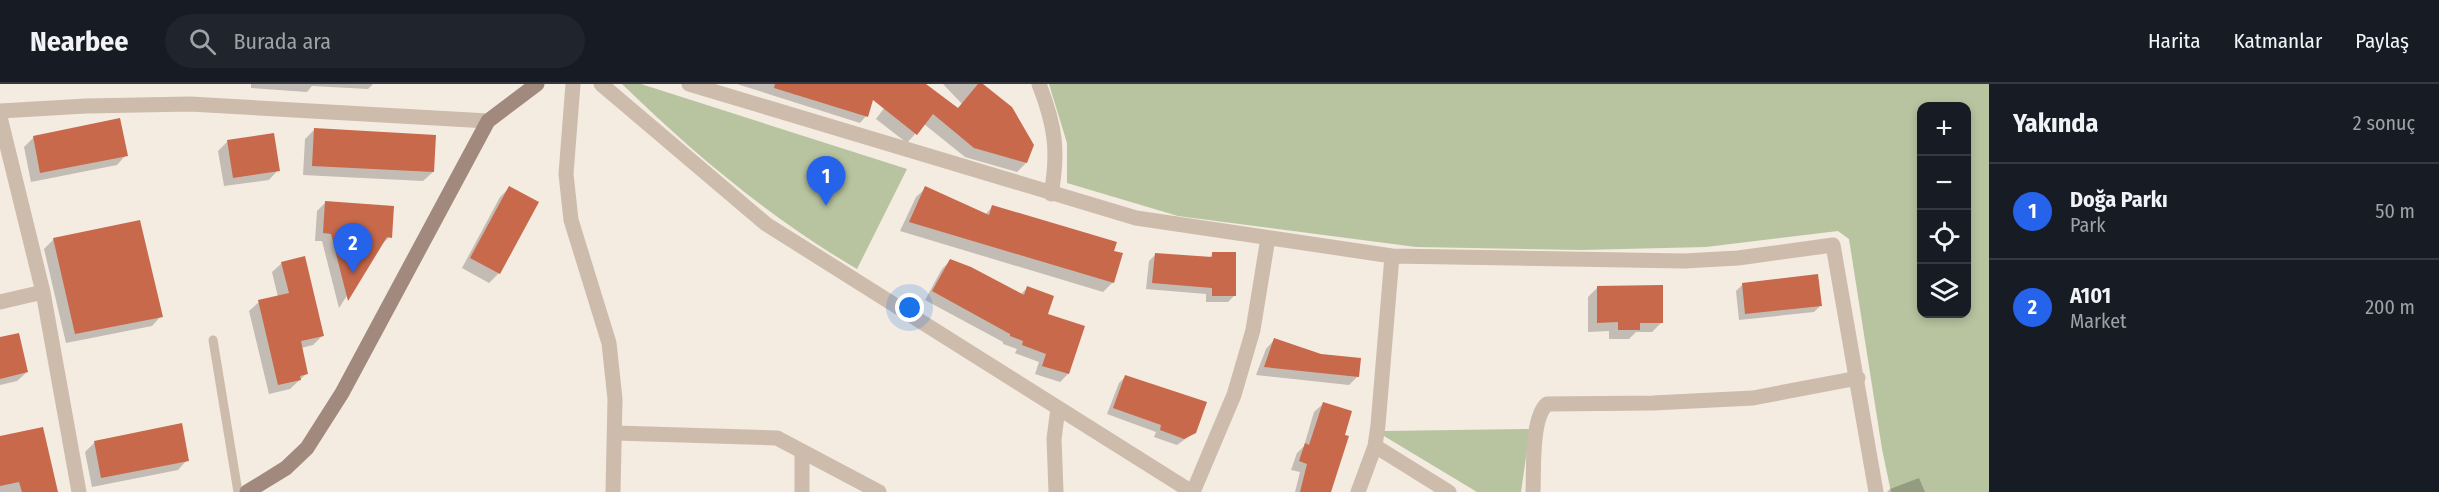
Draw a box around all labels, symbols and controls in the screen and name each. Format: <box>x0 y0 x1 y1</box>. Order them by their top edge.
search box <box>165 14 585 68</box>
text: Nearbee <box>30 25 129 58</box>
icon: search <box>186 25 219 58</box>
text: Burada ara <box>234 28 331 55</box>
text: Harita <box>2148 28 2201 54</box>
text: Katmanlar <box>2234 28 2322 54</box>
text: Paylaş <box>2355 28 2409 54</box>
map controls <box>1917 102 1971 318</box>
button: + <box>1917 102 1971 156</box>
text: Yakında <box>2013 108 2098 139</box>
text: 2 sonuç <box>2353 111 2415 135</box>
pin: 1 <box>806 156 846 206</box>
button: − <box>1917 156 1971 210</box>
text: Doğa Parkı <box>2070 186 2168 213</box>
text: 1 <box>2028 199 2037 223</box>
text: 50 m <box>2375 199 2415 223</box>
button: locate <box>1917 210 1971 264</box>
text: Park <box>2070 213 2106 237</box>
pin: 2 <box>334 224 372 273</box>
button: layers <box>1917 264 1971 318</box>
text: A101 <box>2070 282 2111 309</box>
your location <box>895 293 924 322</box>
text: 2 <box>2028 295 2037 319</box>
text: 200 m <box>2365 295 2415 319</box>
text: Market <box>2070 309 2127 333</box>

